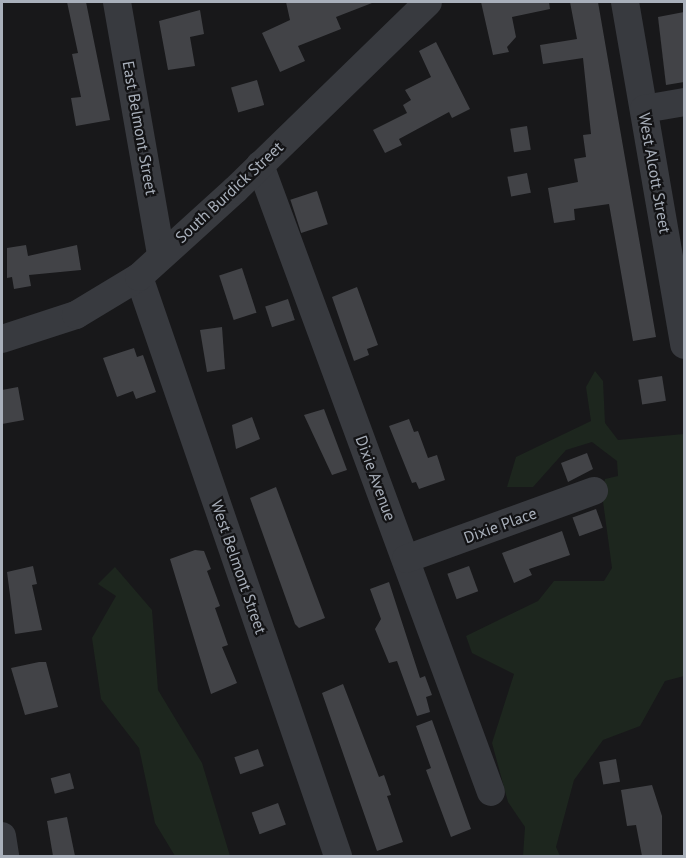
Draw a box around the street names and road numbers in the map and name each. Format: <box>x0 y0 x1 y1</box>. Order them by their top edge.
street label: East Belmont Street <box>119 59 161 197</box>
street label: West Alcott Street <box>635 111 675 235</box>
street label: South Burdick Street <box>171 137 287 247</box>
street label: Dixie Avenue <box>352 433 400 523</box>
street label: West Belmont Street <box>207 498 271 636</box>
street label: Dixie Place <box>461 503 539 547</box>

